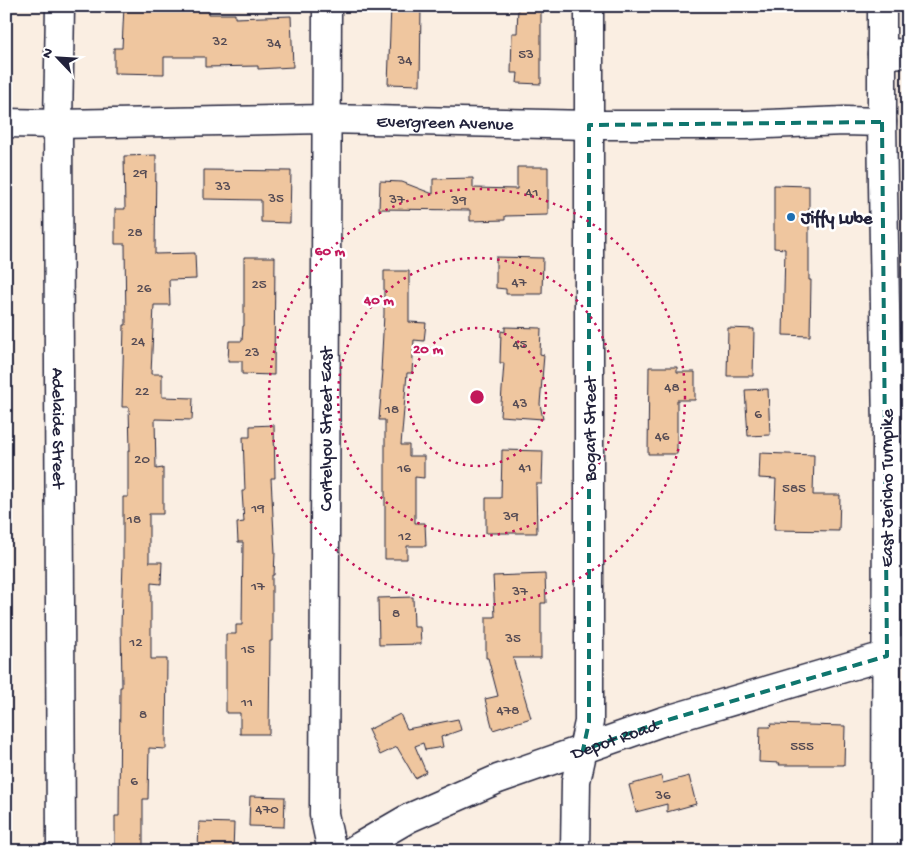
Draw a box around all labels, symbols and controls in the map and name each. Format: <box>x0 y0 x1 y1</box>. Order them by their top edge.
north arrow <box>32 32 82 82</box>
house number: 32 <box>211 33 228 51</box>
house number: 34 <box>266 35 281 53</box>
text: N <box>39 46 58 61</box>
house number: 53 <box>518 46 534 64</box>
house number: 34 <box>397 52 412 70</box>
street label: Evergreen Avenue <box>376 112 514 136</box>
house number: 29 <box>133 165 148 183</box>
house number: 33 <box>214 178 231 196</box>
house number: 41 <box>525 184 539 202</box>
house number: 35 <box>267 190 284 208</box>
house number: 37 <box>388 191 406 209</box>
house number: 39 <box>450 192 467 210</box>
place label: Jiffy Lube <box>800 209 873 230</box>
marker: Jiffy Lube <box>785 211 797 223</box>
house number: 28 <box>127 224 143 242</box>
text: 60 m <box>315 243 346 261</box>
house number: 47 <box>512 274 528 292</box>
house number: 25 <box>251 276 267 294</box>
house number: 26 <box>137 280 152 298</box>
text: 40 m <box>363 292 394 310</box>
house number: 24 <box>131 333 145 351</box>
house number: 45 <box>513 336 528 354</box>
text: 20 m <box>413 341 443 359</box>
house number: 23 <box>244 344 260 362</box>
street label: Cortelyou Street East <box>317 345 338 511</box>
street label: Adelaide Street <box>46 368 68 490</box>
street label: Bogart Street <box>581 375 602 482</box>
house number: 48 <box>664 379 680 397</box>
house number: 22 <box>135 383 149 401</box>
centre of rings <box>468 388 486 406</box>
house number: 43 <box>513 395 528 413</box>
house number: 18 <box>384 401 399 419</box>
house number: 6 <box>754 406 762 424</box>
street label: East Jericho Turnpike <box>878 408 899 567</box>
house number: 46 <box>655 428 670 446</box>
house number: 20 <box>134 451 150 469</box>
house number: 41 <box>518 459 532 477</box>
house number: 16 <box>396 460 411 478</box>
house number: 585 <box>782 480 806 498</box>
house number: 19 <box>250 500 265 518</box>
house number: 39 <box>502 508 519 526</box>
house number: 18 <box>126 511 141 529</box>
house number: 12 <box>397 528 412 546</box>
house number: 17 <box>250 578 266 596</box>
house number: 37 <box>511 583 529 601</box>
house number: 8 <box>392 605 400 623</box>
house number: 35 <box>504 630 521 648</box>
house number: 12 <box>128 634 143 652</box>
house number: 15 <box>240 641 255 659</box>
house number: 11 <box>240 694 253 712</box>
house number: 478 <box>496 702 520 720</box>
house number: 8 <box>139 706 147 724</box>
street label: Depot Road <box>568 716 662 766</box>
house number: 555 <box>790 738 814 756</box>
house number: 6 <box>130 773 138 791</box>
house number: 36 <box>654 787 671 805</box>
house number: 470 <box>255 801 279 819</box>

